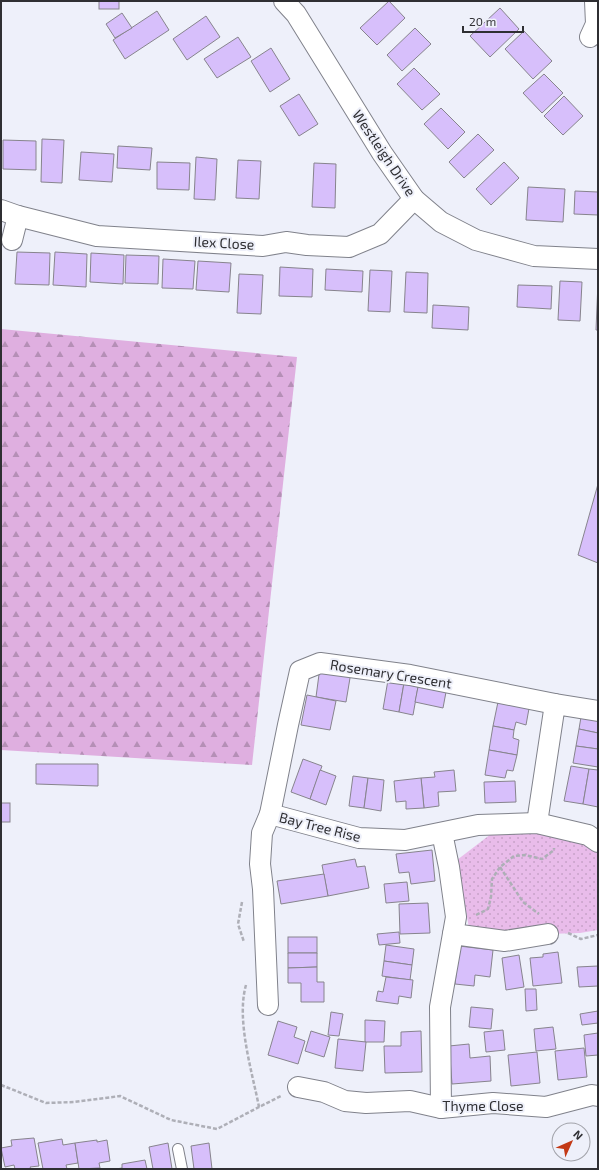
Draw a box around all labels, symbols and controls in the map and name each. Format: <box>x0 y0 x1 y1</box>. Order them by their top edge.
scale bar <box>463 8 523 34</box>
text: 20 m <box>469 14 496 28</box>
street label: Westleigh Drive <box>349 106 420 199</box>
street label: Ilex Close <box>193 232 255 253</box>
street label: Rosemary Crescent <box>329 656 453 692</box>
street label: Bay Tree Rise <box>278 808 363 845</box>
street label: Thyme Close <box>442 1097 524 1114</box>
north arrow <box>551 1122 591 1162</box>
text: N <box>571 1127 586 1142</box>

